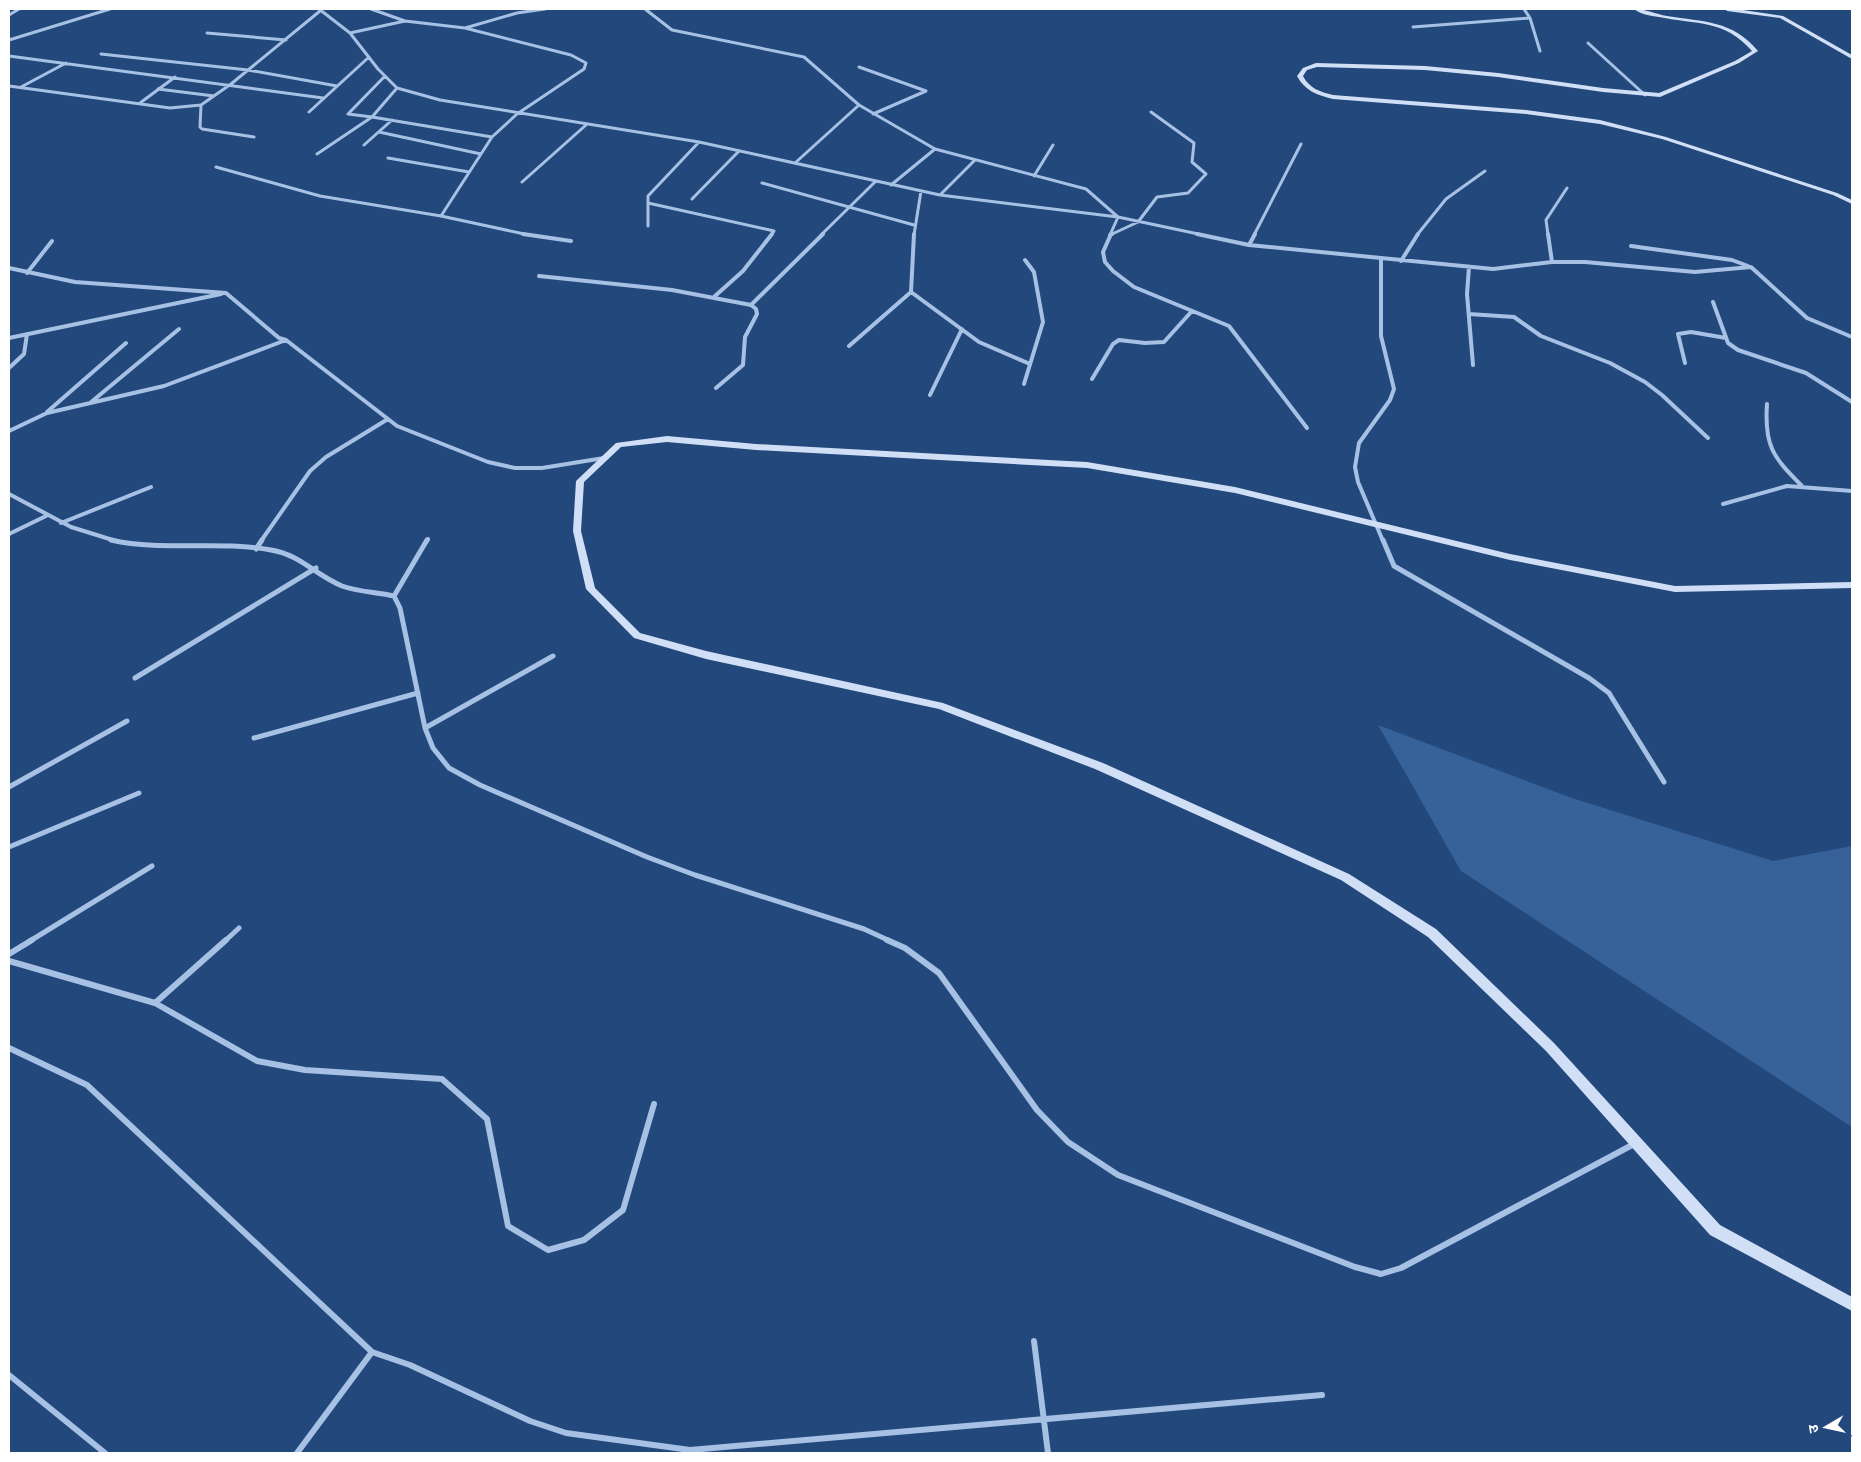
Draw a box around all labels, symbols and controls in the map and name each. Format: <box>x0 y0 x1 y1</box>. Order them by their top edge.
north arrow <box>1801 1402 1851 1452</box>
text: उ <box>1804 1423 1822 1434</box>

